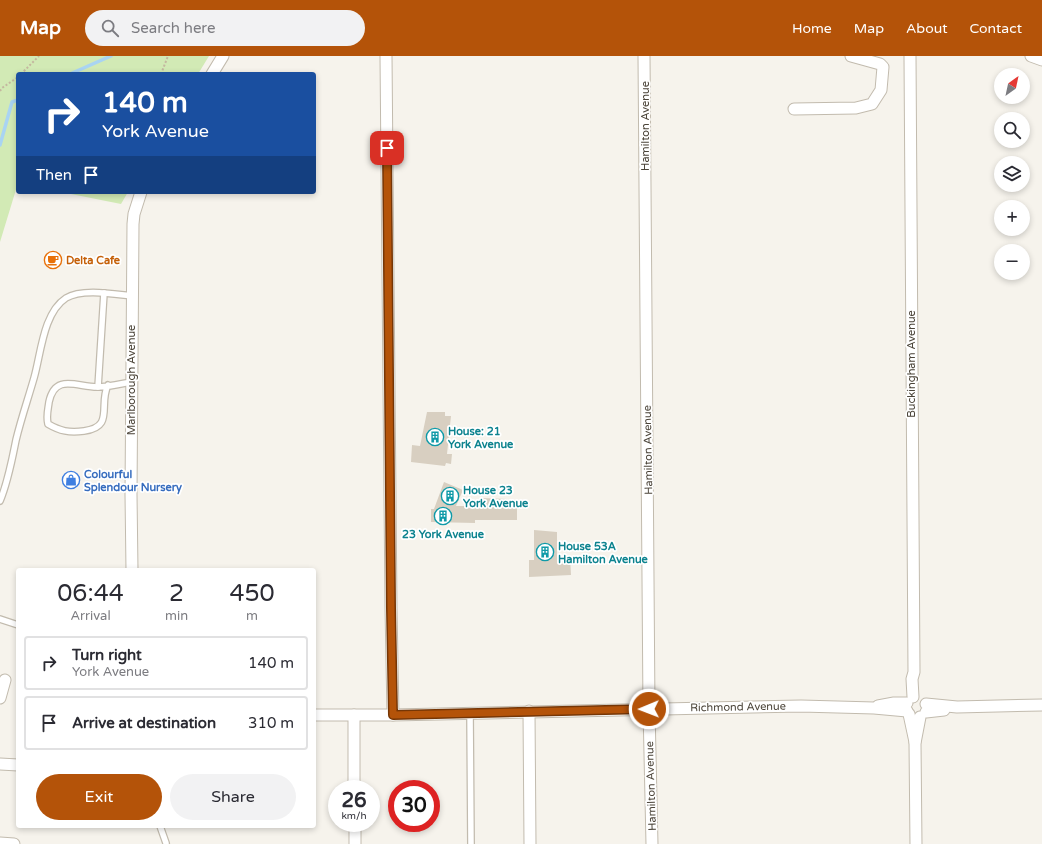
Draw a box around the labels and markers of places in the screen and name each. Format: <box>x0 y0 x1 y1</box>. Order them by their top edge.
pin <box>370 131 404 165</box>
cafe icon: Delta Cafe <box>43 250 63 270</box>
place label: Delta Cafe <box>66 254 121 267</box>
place label: House: 21 York Avenue <box>448 425 514 451</box>
building icon: House: 21 York Avenue <box>425 427 445 447</box>
place label: Colourful Splendour Nursery <box>84 468 182 495</box>
shop icon: Colourful Splendour Nursery <box>61 470 81 490</box>
place label: House 23 York Avenue <box>463 484 529 510</box>
building icon: House 23 York Avenue <box>440 486 460 506</box>
building icon: 23 York Avenue <box>433 506 453 526</box>
place label: 23 York Avenue <box>402 528 485 541</box>
place label: House 53A Hamilton Avenue <box>558 540 649 566</box>
building icon: House 53A Hamilton Avenue <box>535 542 555 562</box>

